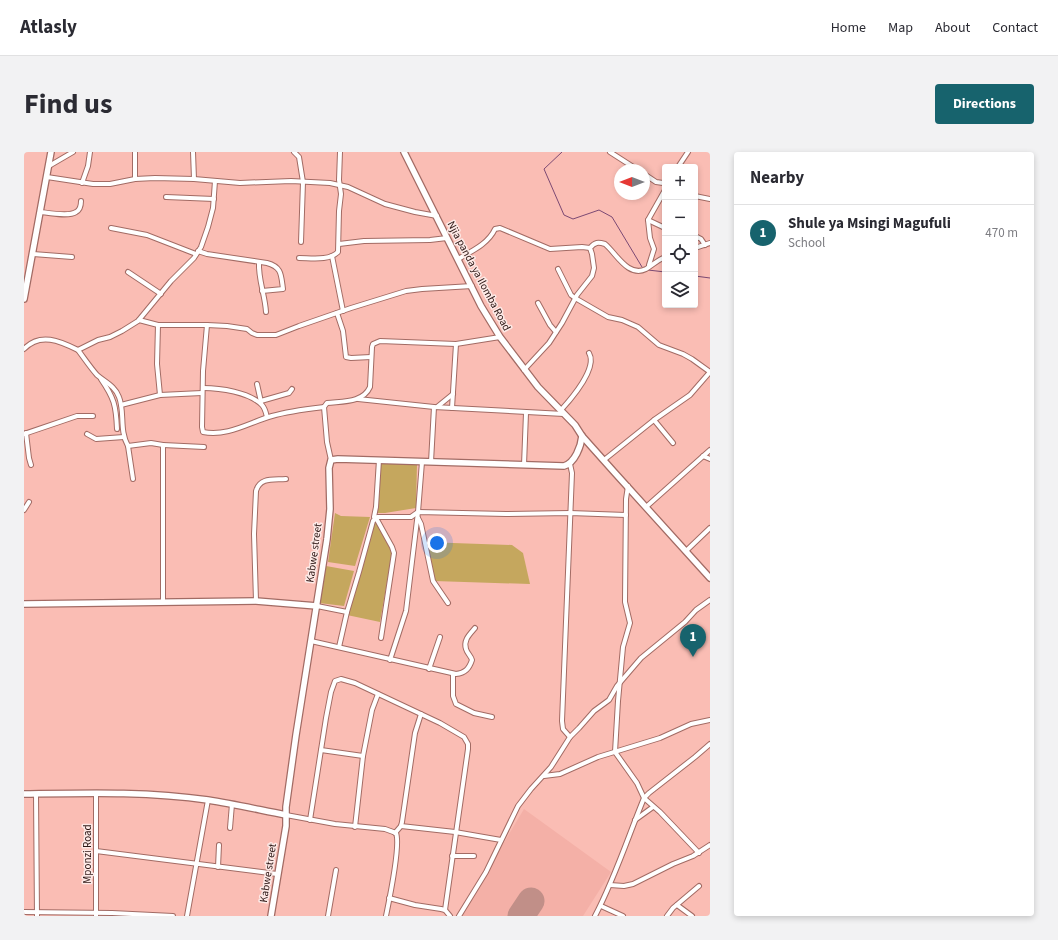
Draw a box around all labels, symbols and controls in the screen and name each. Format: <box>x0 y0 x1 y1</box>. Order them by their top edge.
text: Atlasly <box>20 14 77 41</box>
text: Home <box>831 18 866 38</box>
text: Map <box>888 18 913 38</box>
text: About <box>935 18 970 38</box>
text: Contact <box>992 18 1038 38</box>
text: Find us <box>24 84 112 124</box>
button: Directions <box>935 84 1034 124</box>
north arrow <box>614 164 650 200</box>
map controls <box>662 164 698 308</box>
button: + <box>662 164 698 200</box>
text: Nearby <box>750 166 804 190</box>
button: − <box>662 200 698 236</box>
text: Shule ya Msingi Magufuli <box>788 213 951 234</box>
street label: Njia panda ya Ilomba Road <box>444 218 514 334</box>
text: 1 <box>760 224 766 242</box>
text: 470 m <box>985 224 1018 242</box>
text: School <box>788 234 825 252</box>
button: locate <box>662 236 698 272</box>
button: layers <box>662 272 698 308</box>
street label: Kabwe street <box>302 522 326 584</box>
your location <box>427 533 447 553</box>
pin: 1 <box>680 624 706 657</box>
street label: Mponzi Road <box>80 824 95 884</box>
street label: Kabwe street <box>256 842 280 904</box>

